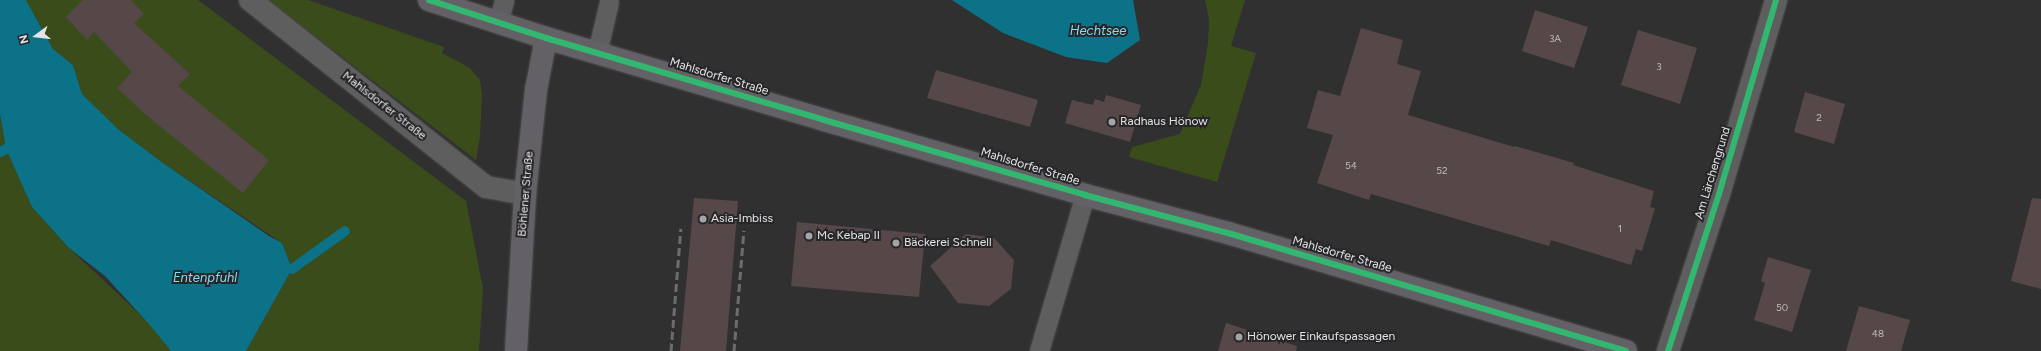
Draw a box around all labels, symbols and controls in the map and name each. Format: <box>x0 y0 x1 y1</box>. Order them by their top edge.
north arrow <box>16 16 56 56</box>
water label: Hechtsee <box>1070 23 1126 39</box>
text: N <box>17 33 31 45</box>
house number: 3A <box>1549 33 1561 45</box>
street label: Mahlsdorfer Straße <box>668 55 770 99</box>
house number: 3 <box>1656 61 1662 73</box>
street label: Mahlsdorfer Straße <box>339 69 429 143</box>
house number: 2 <box>1816 112 1822 124</box>
place label: Radhaus Hönow <box>1120 115 1208 129</box>
marker: Radhaus Hönow <box>1107 117 1117 127</box>
street label: Am Lärchengrund <box>1692 125 1734 221</box>
street label: Mahlsdorfer Straße <box>979 145 1081 189</box>
street label: Böhlener Straße <box>515 151 537 237</box>
house number: 54 <box>1345 160 1357 172</box>
house number: 52 <box>1436 165 1448 177</box>
place label: Asia-Imbiss <box>711 212 773 226</box>
marker: Asia-Imbiss <box>698 214 708 224</box>
house number: 1 <box>1618 223 1622 235</box>
place label: Mc Kebap II <box>817 229 880 243</box>
marker: Mc Kebap II <box>804 231 814 241</box>
street label: Mahlsdorfer Straße <box>1291 234 1393 276</box>
place label: Bäckerei Schnell <box>904 236 992 250</box>
marker: Bäckerei Schnell <box>891 238 901 248</box>
water label: Entenpfuhl <box>173 270 237 286</box>
house number: 50 <box>1776 302 1788 314</box>
house number: 48 <box>1872 328 1884 340</box>
place label: Hönower Einkaufspassagen <box>1247 330 1395 344</box>
marker: Hönower Einkaufspassagen <box>1234 332 1244 342</box>

